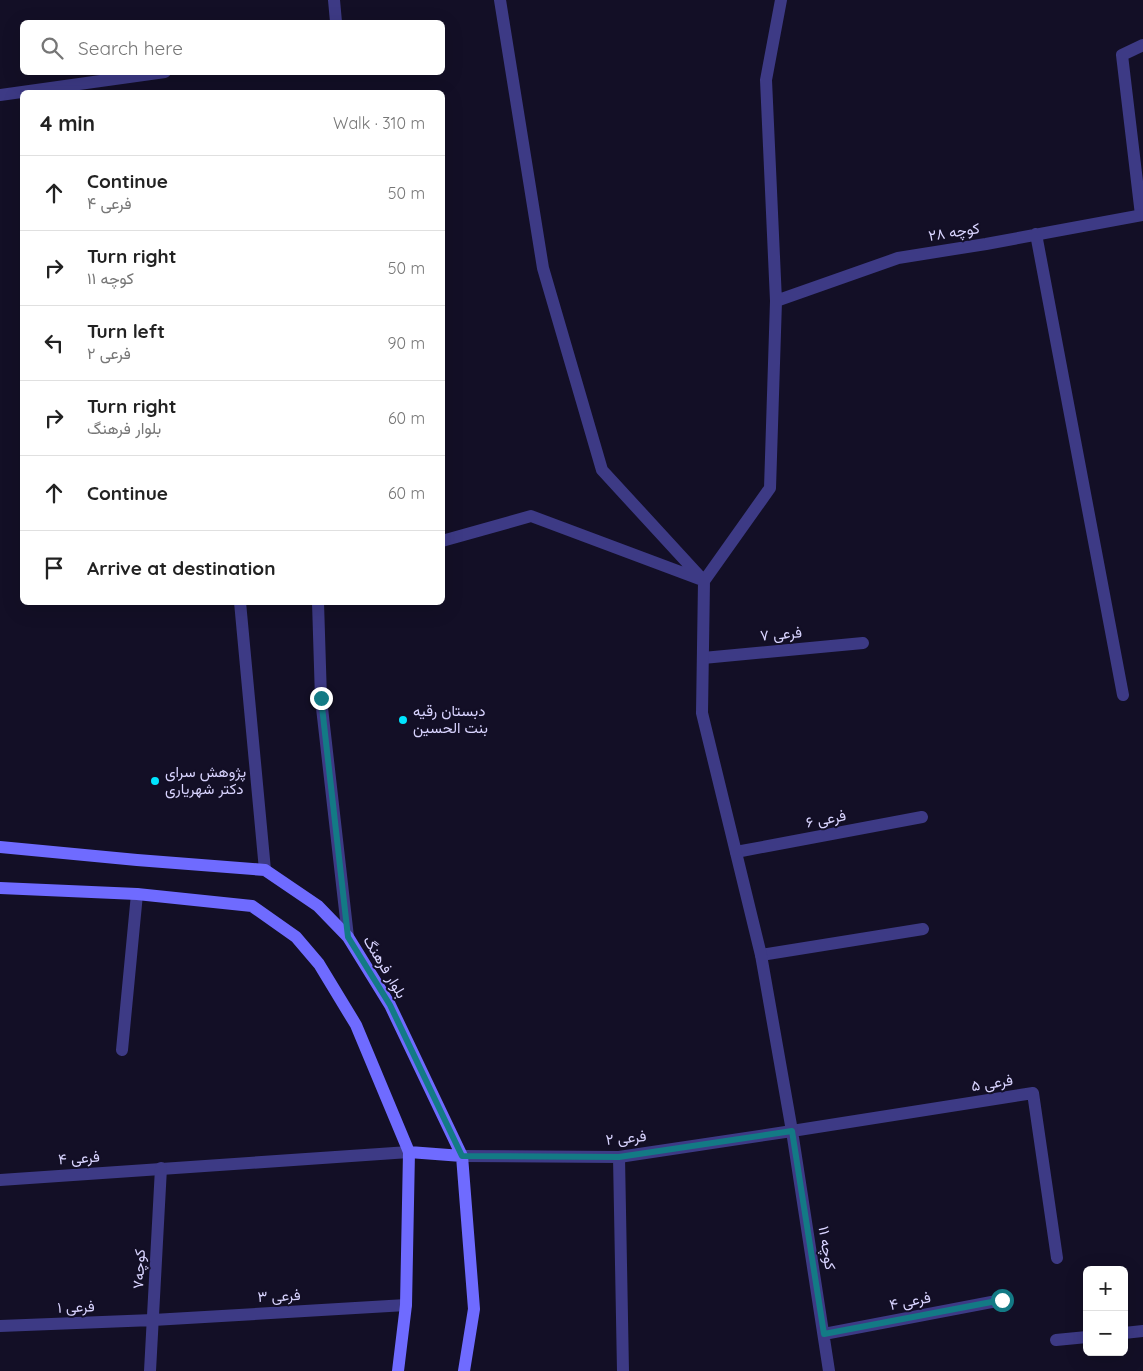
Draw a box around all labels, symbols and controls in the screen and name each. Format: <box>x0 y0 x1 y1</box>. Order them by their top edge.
search box <box>20 20 445 75</box>
icon: search <box>38 34 66 62</box>
text: Search here <box>78 36 183 60</box>
text: 4 min <box>40 110 95 136</box>
text: Walk · 310 m <box>333 113 425 133</box>
text: Continue <box>87 169 168 193</box>
icon: ahead <box>40 179 68 207</box>
text: 50 m <box>388 183 425 203</box>
text: فرعی ۴ <box>87 193 131 213</box>
street label: کوچه ۲۸ <box>927 218 982 246</box>
text: Turn right <box>87 244 176 268</box>
icon: right <box>40 254 68 282</box>
text: 50 m <box>388 258 425 278</box>
text: کوچه ۱۱ <box>87 268 134 288</box>
text: Turn left <box>87 319 165 343</box>
icon: left <box>40 329 68 357</box>
text: 90 m <box>388 333 425 353</box>
text: فرعی ۲ <box>87 343 131 363</box>
text: Turn right <box>87 394 176 418</box>
icon: right <box>40 404 68 432</box>
text: 60 m <box>388 408 425 428</box>
text: بلوار فرهنگ <box>87 418 161 438</box>
icon: ahead <box>40 479 68 507</box>
text: Continue <box>87 481 168 505</box>
text: 60 m <box>388 483 425 503</box>
icon: arrive <box>40 554 68 582</box>
text: Arrive at destination <box>87 556 276 580</box>
street label: فرعی ۷ <box>759 622 803 646</box>
route end <box>310 687 333 710</box>
place label: دبستان رقیه بنت الحسین <box>413 701 488 738</box>
marker: دبستان رقیه بنت الحسین <box>397 714 409 726</box>
place label: پژوهش سرای دکتر شهریاری <box>165 762 246 799</box>
marker: پژوهش سرای دکتر شهریاری <box>149 775 161 787</box>
street label: فرعی ۶ <box>804 805 848 833</box>
street label: بلوار فرهنگ <box>359 932 412 1001</box>
street label: فرعی ۵ <box>970 1070 1014 1096</box>
street label: فرعی ۲ <box>605 1126 648 1150</box>
street label: فرعی ۴ <box>57 1147 101 1169</box>
street label: کوچه ۱۱ <box>814 1225 840 1272</box>
street label: کوچه۷ <box>128 1248 150 1290</box>
map controls <box>1083 1266 1128 1356</box>
button: + <box>1083 1266 1128 1311</box>
street label: فرعی ۳ <box>257 1285 301 1307</box>
street label: فرعی ۴ <box>888 1287 933 1315</box>
route start <box>991 1289 1014 1312</box>
street label: فرعی ۱ <box>57 1296 95 1318</box>
button: − <box>1083 1311 1128 1356</box>

